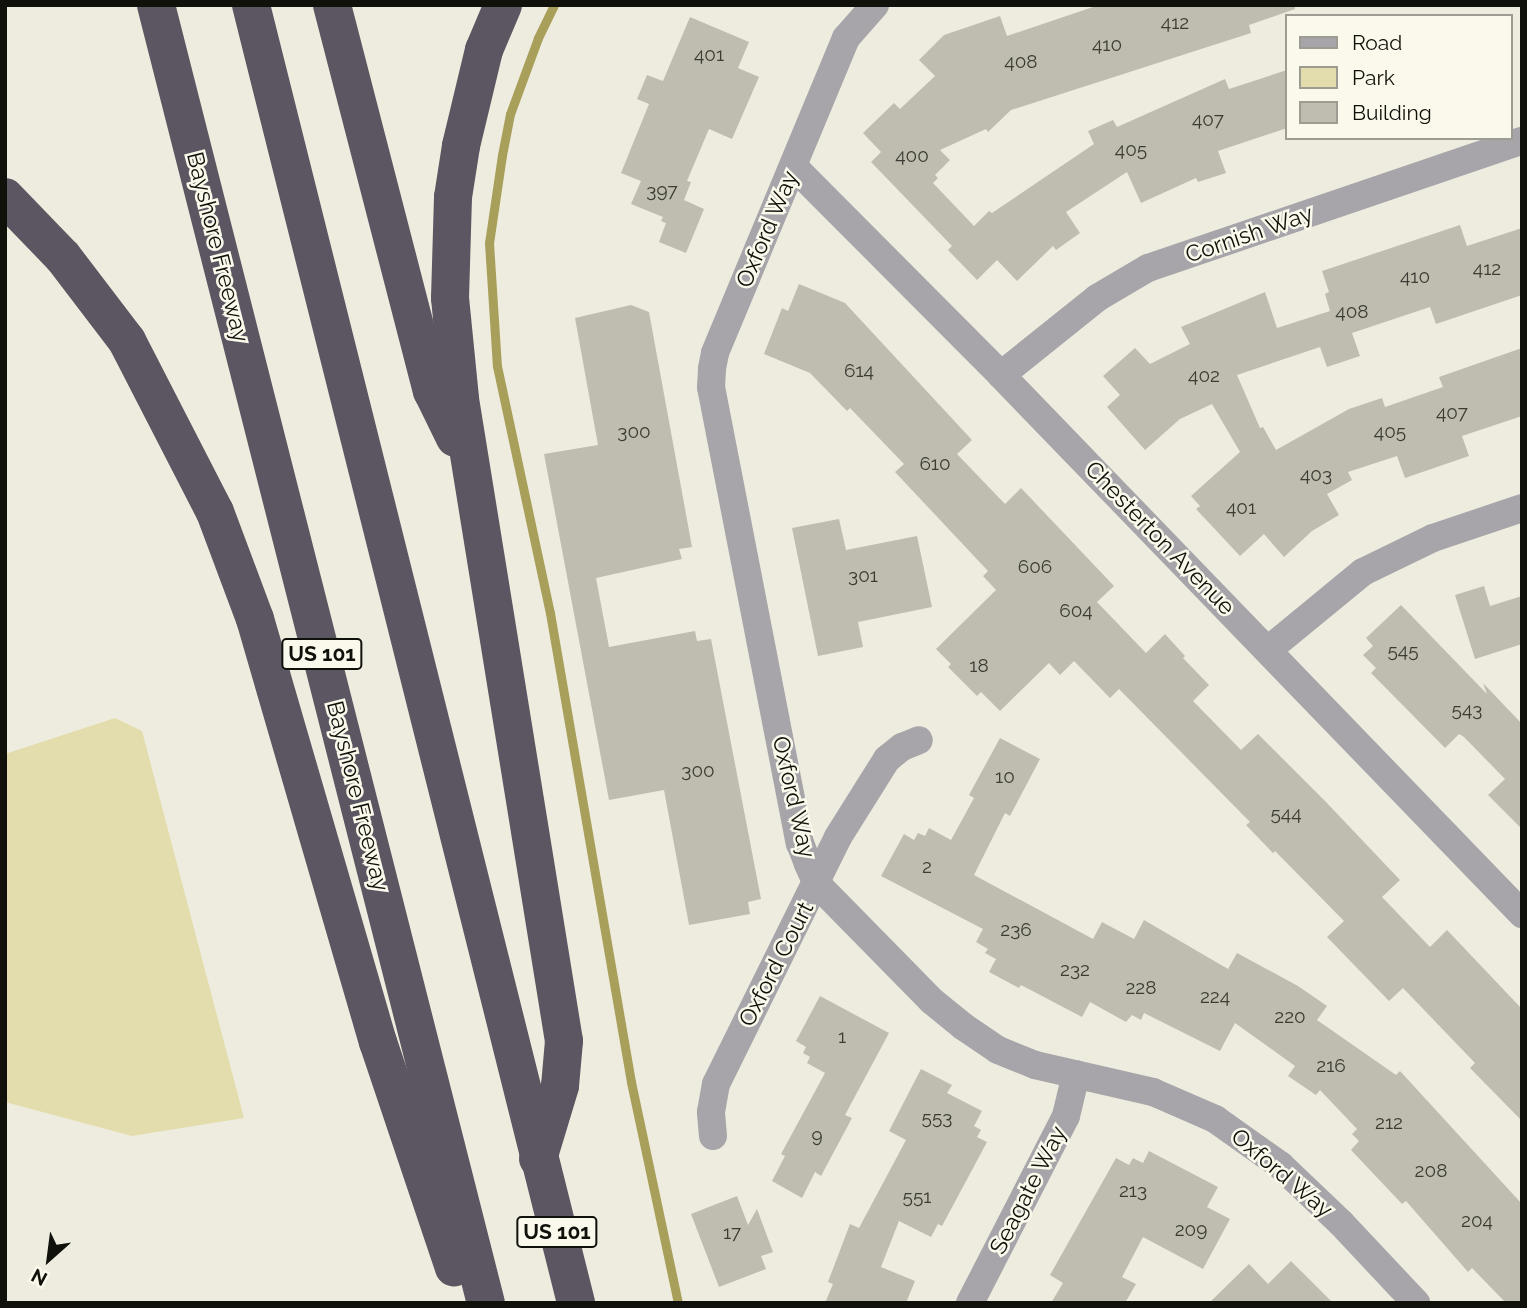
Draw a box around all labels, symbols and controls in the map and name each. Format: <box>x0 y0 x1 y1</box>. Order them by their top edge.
house number: 412 <box>1161 12 1189 34</box>
legend <box>1286 14 1513 140</box>
text: Road <box>1352 30 1402 55</box>
house number: 410 <box>1092 34 1122 56</box>
house number: 401 <box>694 44 724 66</box>
house number: 408 <box>1004 51 1038 73</box>
text: Park <box>1352 65 1395 90</box>
text: Building <box>1352 100 1432 125</box>
house number: 407 <box>1192 109 1224 131</box>
house number: 405 <box>1115 139 1147 161</box>
house number: 400 <box>895 145 929 167</box>
street label: Bayshore Freeway <box>181 149 255 345</box>
street label: Oxford Way <box>730 166 804 292</box>
house number: 397 <box>646 180 678 202</box>
street label: Cornish Way <box>1181 199 1317 269</box>
house number: 412 <box>1473 258 1501 280</box>
house number: 410 <box>1400 266 1430 288</box>
house number: 408 <box>1335 301 1369 323</box>
house number: 614 <box>844 360 874 382</box>
house number: 402 <box>1188 365 1220 387</box>
house number: 407 <box>1436 402 1468 424</box>
house number: 300 <box>617 421 651 443</box>
house number: 405 <box>1374 421 1406 443</box>
house number: 610 <box>919 453 951 475</box>
street label: Chesterton Avenue <box>1079 455 1241 621</box>
house number: 403 <box>1300 464 1332 486</box>
house number: 401 <box>1226 497 1256 519</box>
house number: 606 <box>1018 556 1052 578</box>
house number: 301 <box>848 565 878 587</box>
house number: 604 <box>1059 600 1093 622</box>
road number: US 101 <box>280 636 364 672</box>
house number: 545 <box>1387 640 1419 662</box>
house number: 18 <box>969 655 989 677</box>
street label: Bayshore Freeway <box>321 698 395 894</box>
house number: 543 <box>1452 699 1482 721</box>
street label: Oxford Way <box>767 733 821 861</box>
house number: 300 <box>681 760 715 782</box>
house number: 10 <box>995 766 1015 788</box>
house number: 544 <box>1270 803 1302 825</box>
house number: 2 <box>922 856 932 878</box>
street label: Oxford Court <box>733 897 819 1031</box>
house number: 236 <box>1000 919 1032 941</box>
house number: 232 <box>1060 959 1090 981</box>
house number: 228 <box>1125 977 1157 999</box>
house number: 224 <box>1200 986 1230 1008</box>
house number: 220 <box>1274 1006 1306 1028</box>
house number: 1 <box>838 1026 846 1048</box>
house number: 216 <box>1316 1055 1346 1077</box>
house number: 553 <box>922 1107 952 1129</box>
house number: 212 <box>1375 1112 1403 1134</box>
street label: Seagate Way <box>984 1121 1072 1259</box>
street label: Oxford Way <box>1225 1122 1339 1224</box>
house number: 9 <box>811 1125 823 1147</box>
house number: 208 <box>1415 1160 1447 1182</box>
house number: 213 <box>1119 1180 1147 1202</box>
house number: 551 <box>903 1186 931 1208</box>
house number: 204 <box>1461 1210 1493 1232</box>
road number: US 101 <box>515 1214 599 1250</box>
house number: 209 <box>1175 1219 1207 1241</box>
house number: 17 <box>723 1222 741 1244</box>
north arrow <box>14 1224 84 1294</box>
text: N <box>28 1264 51 1291</box>

